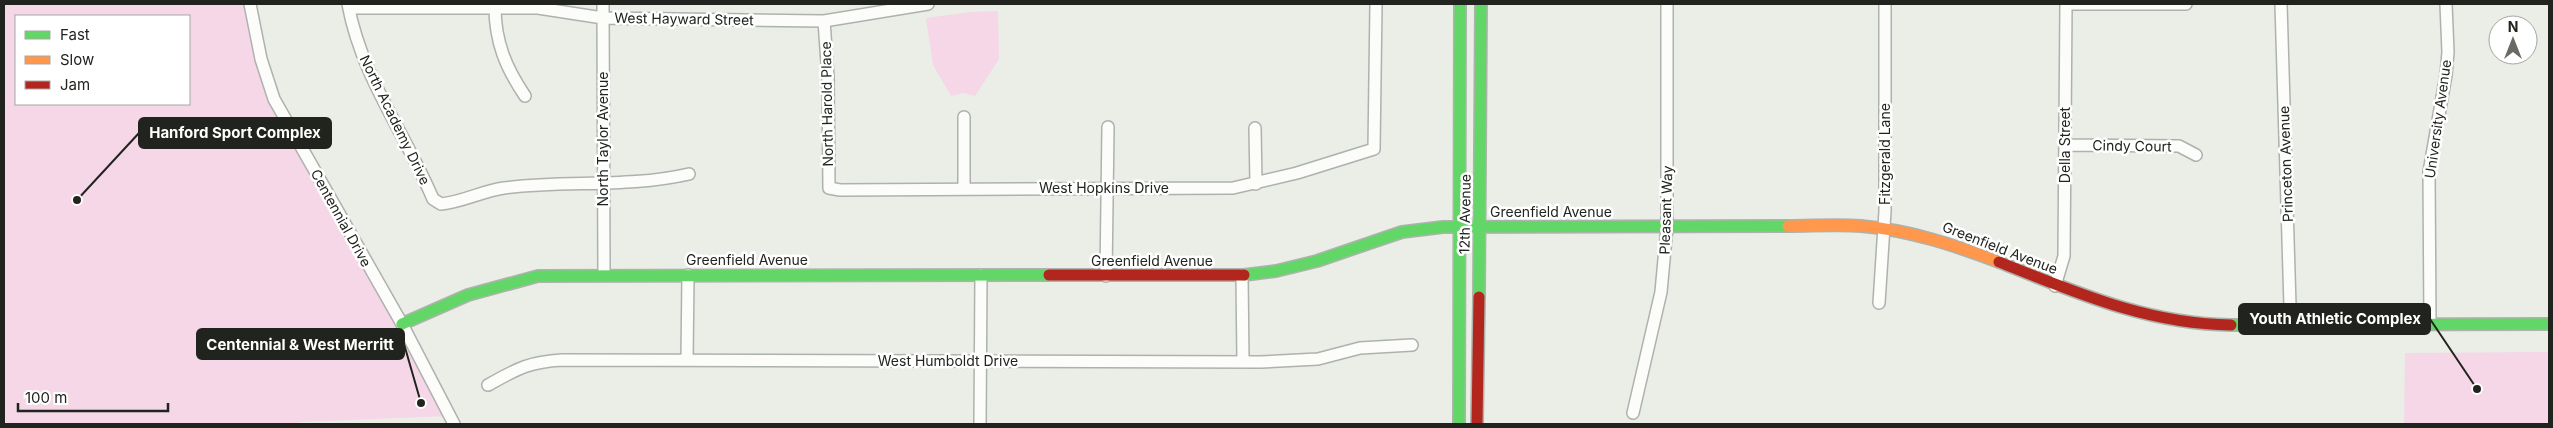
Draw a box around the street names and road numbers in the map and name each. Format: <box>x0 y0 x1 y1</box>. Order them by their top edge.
street label: West Hayward Street <box>614 9 754 28</box>
street label: North Harold Place <box>817 41 836 167</box>
street label: North Academy Drive <box>357 52 434 187</box>
street label: University Avenue <box>2421 58 2454 179</box>
street label: North Taylor Avenue <box>594 71 611 207</box>
street label: Fitzgerald Lane <box>1876 103 1893 205</box>
street label: Della Street <box>2056 106 2073 183</box>
street label: Princeton Avenue <box>2275 106 2296 223</box>
street label: Cindy Court <box>2092 136 2172 155</box>
street label: Pleasant Way <box>1655 165 1676 255</box>
street label: Centennial Drive <box>308 166 375 270</box>
street label: 12th Avenue <box>1455 174 1474 254</box>
street label: West Hopkins Drive <box>1039 179 1169 196</box>
street label: Greenfield Avenue <box>1490 203 1612 220</box>
street label: Greenfield Avenue <box>1940 218 2060 277</box>
street label: Greenfield Avenue <box>686 251 808 268</box>
street label: Greenfield Avenue <box>1091 252 1213 269</box>
street label: West Humboldt Drive <box>878 352 1018 369</box>

